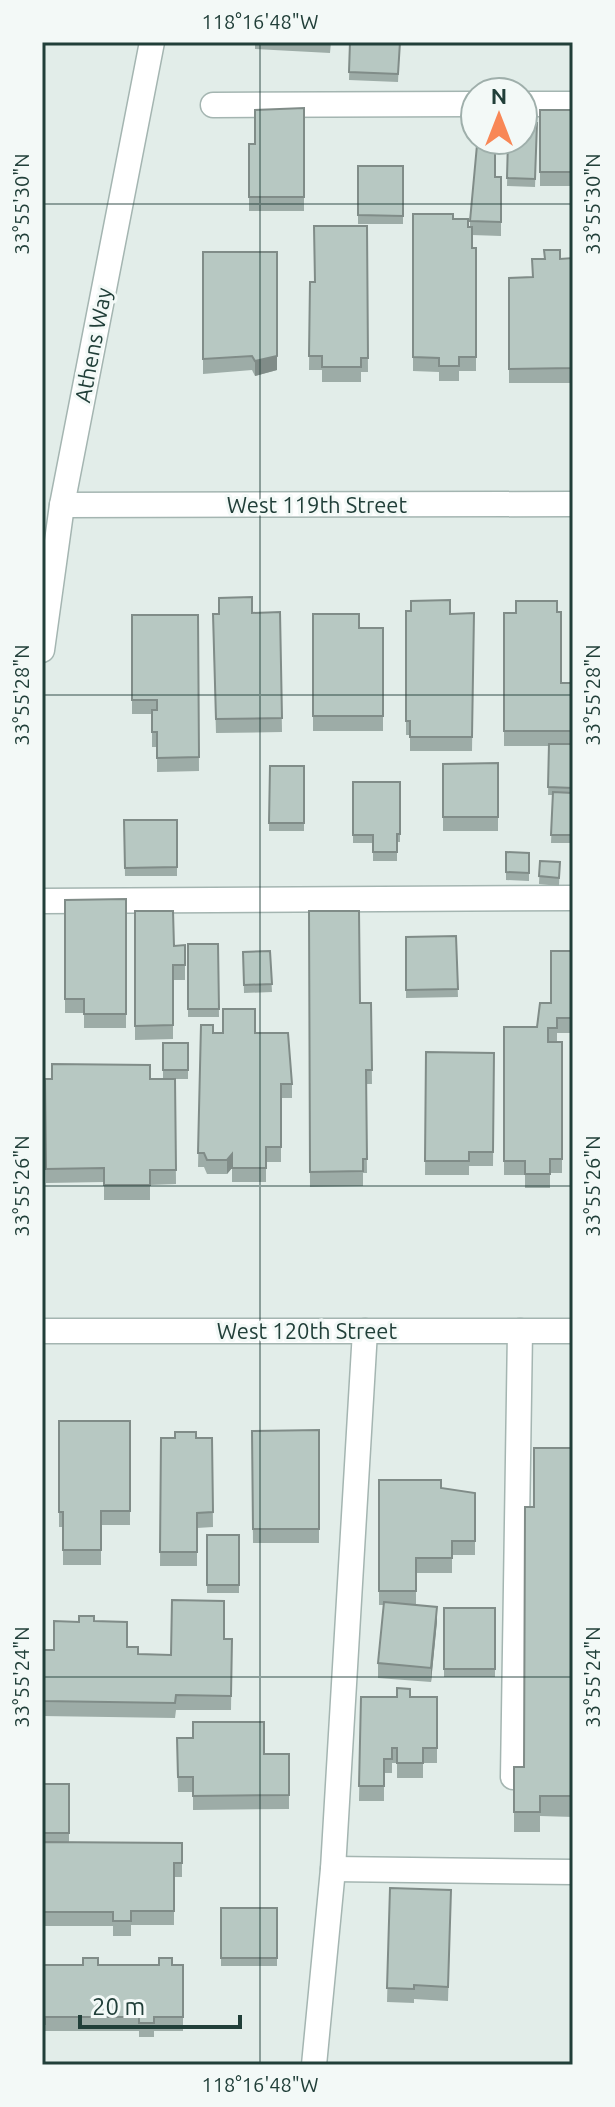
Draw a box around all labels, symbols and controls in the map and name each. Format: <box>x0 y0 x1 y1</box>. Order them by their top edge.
text: 118°16'48"W <box>202 10 318 33</box>
north arrow <box>459 76 539 156</box>
text: N <box>491 83 507 108</box>
text: 33°55'30"N <box>10 153 33 255</box>
text: 33°55'30"N <box>581 153 604 255</box>
street label: Athens Way <box>69 285 116 405</box>
street label: West 119th Street <box>227 492 407 517</box>
text: 33°55'28"N <box>10 644 33 746</box>
text: 33°55'28"N <box>581 644 604 746</box>
text: 33°55'26"N <box>10 1135 33 1237</box>
text: 33°55'26"N <box>581 1135 604 1237</box>
street label: West 120th Street <box>217 1318 397 1343</box>
text: 33°55'24"N <box>10 1626 33 1728</box>
text: 33°55'24"N <box>581 1626 604 1728</box>
scale bar <box>80 1979 240 2029</box>
text: 20 m <box>92 1993 145 2020</box>
text: 118°16'48"W <box>202 2073 318 2096</box>

